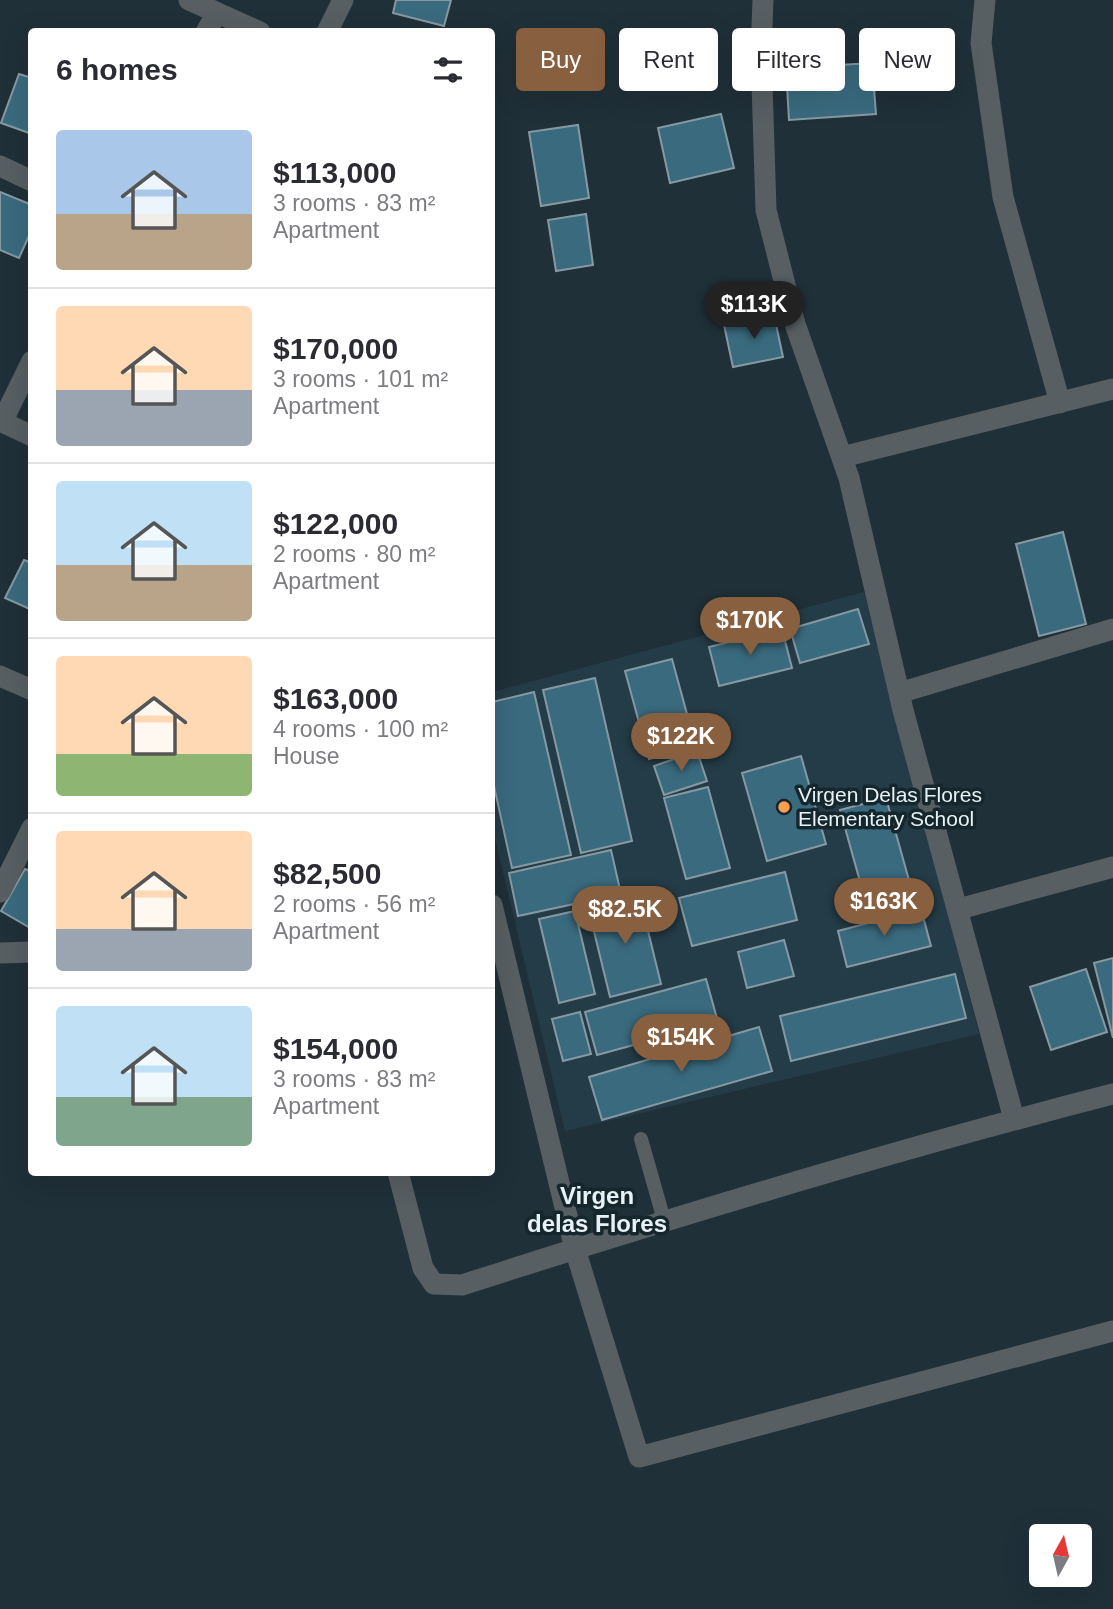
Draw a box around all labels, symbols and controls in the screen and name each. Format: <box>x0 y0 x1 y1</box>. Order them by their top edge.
chip: Buy <box>516 28 605 91</box>
chip: Rent <box>619 28 718 91</box>
chip: Filters <box>732 28 845 91</box>
chip: New <box>859 28 955 91</box>
icon: filters <box>429 51 467 89</box>
text: 6 homes <box>56 53 178 86</box>
text: $113,000 <box>273 156 396 189</box>
icon: home <box>112 158 196 242</box>
text: 3 rooms · 83 m² <box>273 190 435 216</box>
text: Apartment <box>273 217 379 243</box>
pin: $113K <box>705 282 803 341</box>
text: $113K <box>721 291 787 317</box>
text: $170,000 <box>273 332 398 365</box>
icon: home <box>112 334 196 418</box>
text: 3 rooms · 101 m² <box>273 366 448 392</box>
text: Apartment <box>273 393 379 419</box>
text: $122,000 <box>273 507 398 540</box>
icon: home <box>112 509 196 593</box>
text: 2 rooms · 80 m² <box>273 541 435 567</box>
text: Apartment <box>273 568 379 594</box>
pin: $170K <box>701 598 799 657</box>
text: $170K <box>716 607 784 633</box>
text: $163,000 <box>273 682 398 715</box>
icon: home <box>112 684 196 768</box>
pin: $122K <box>632 714 730 773</box>
text: 4 rooms · 100 m² <box>273 716 448 742</box>
text: $122K <box>647 723 715 749</box>
text: House <box>273 743 339 769</box>
place label: Virgen Delas Flores Elementary School <box>798 783 982 830</box>
marker: Virgen Delas Flores Elementary School <box>776 799 792 815</box>
text: $82,500 <box>273 857 381 890</box>
icon: home <box>112 859 196 943</box>
pin: $163K <box>835 878 933 938</box>
pin: $82.5K <box>568 886 682 946</box>
text: $163K <box>850 888 918 914</box>
text: 2 rooms · 56 m² <box>273 891 435 917</box>
text: $82.5K <box>588 896 662 922</box>
text: Apartment <box>273 918 379 944</box>
pin: $154K <box>632 1014 730 1074</box>
text: $154K <box>647 1024 715 1050</box>
text: $154,000 <box>273 1032 398 1065</box>
icon: home <box>112 1034 196 1118</box>
text: 3 rooms · 83 m² <box>273 1066 435 1092</box>
text: Apartment <box>273 1093 379 1119</box>
district label: Virgen delas Flores <box>527 1182 667 1237</box>
north arrow <box>1029 1524 1092 1587</box>
map controls <box>1029 1524 1092 1587</box>

